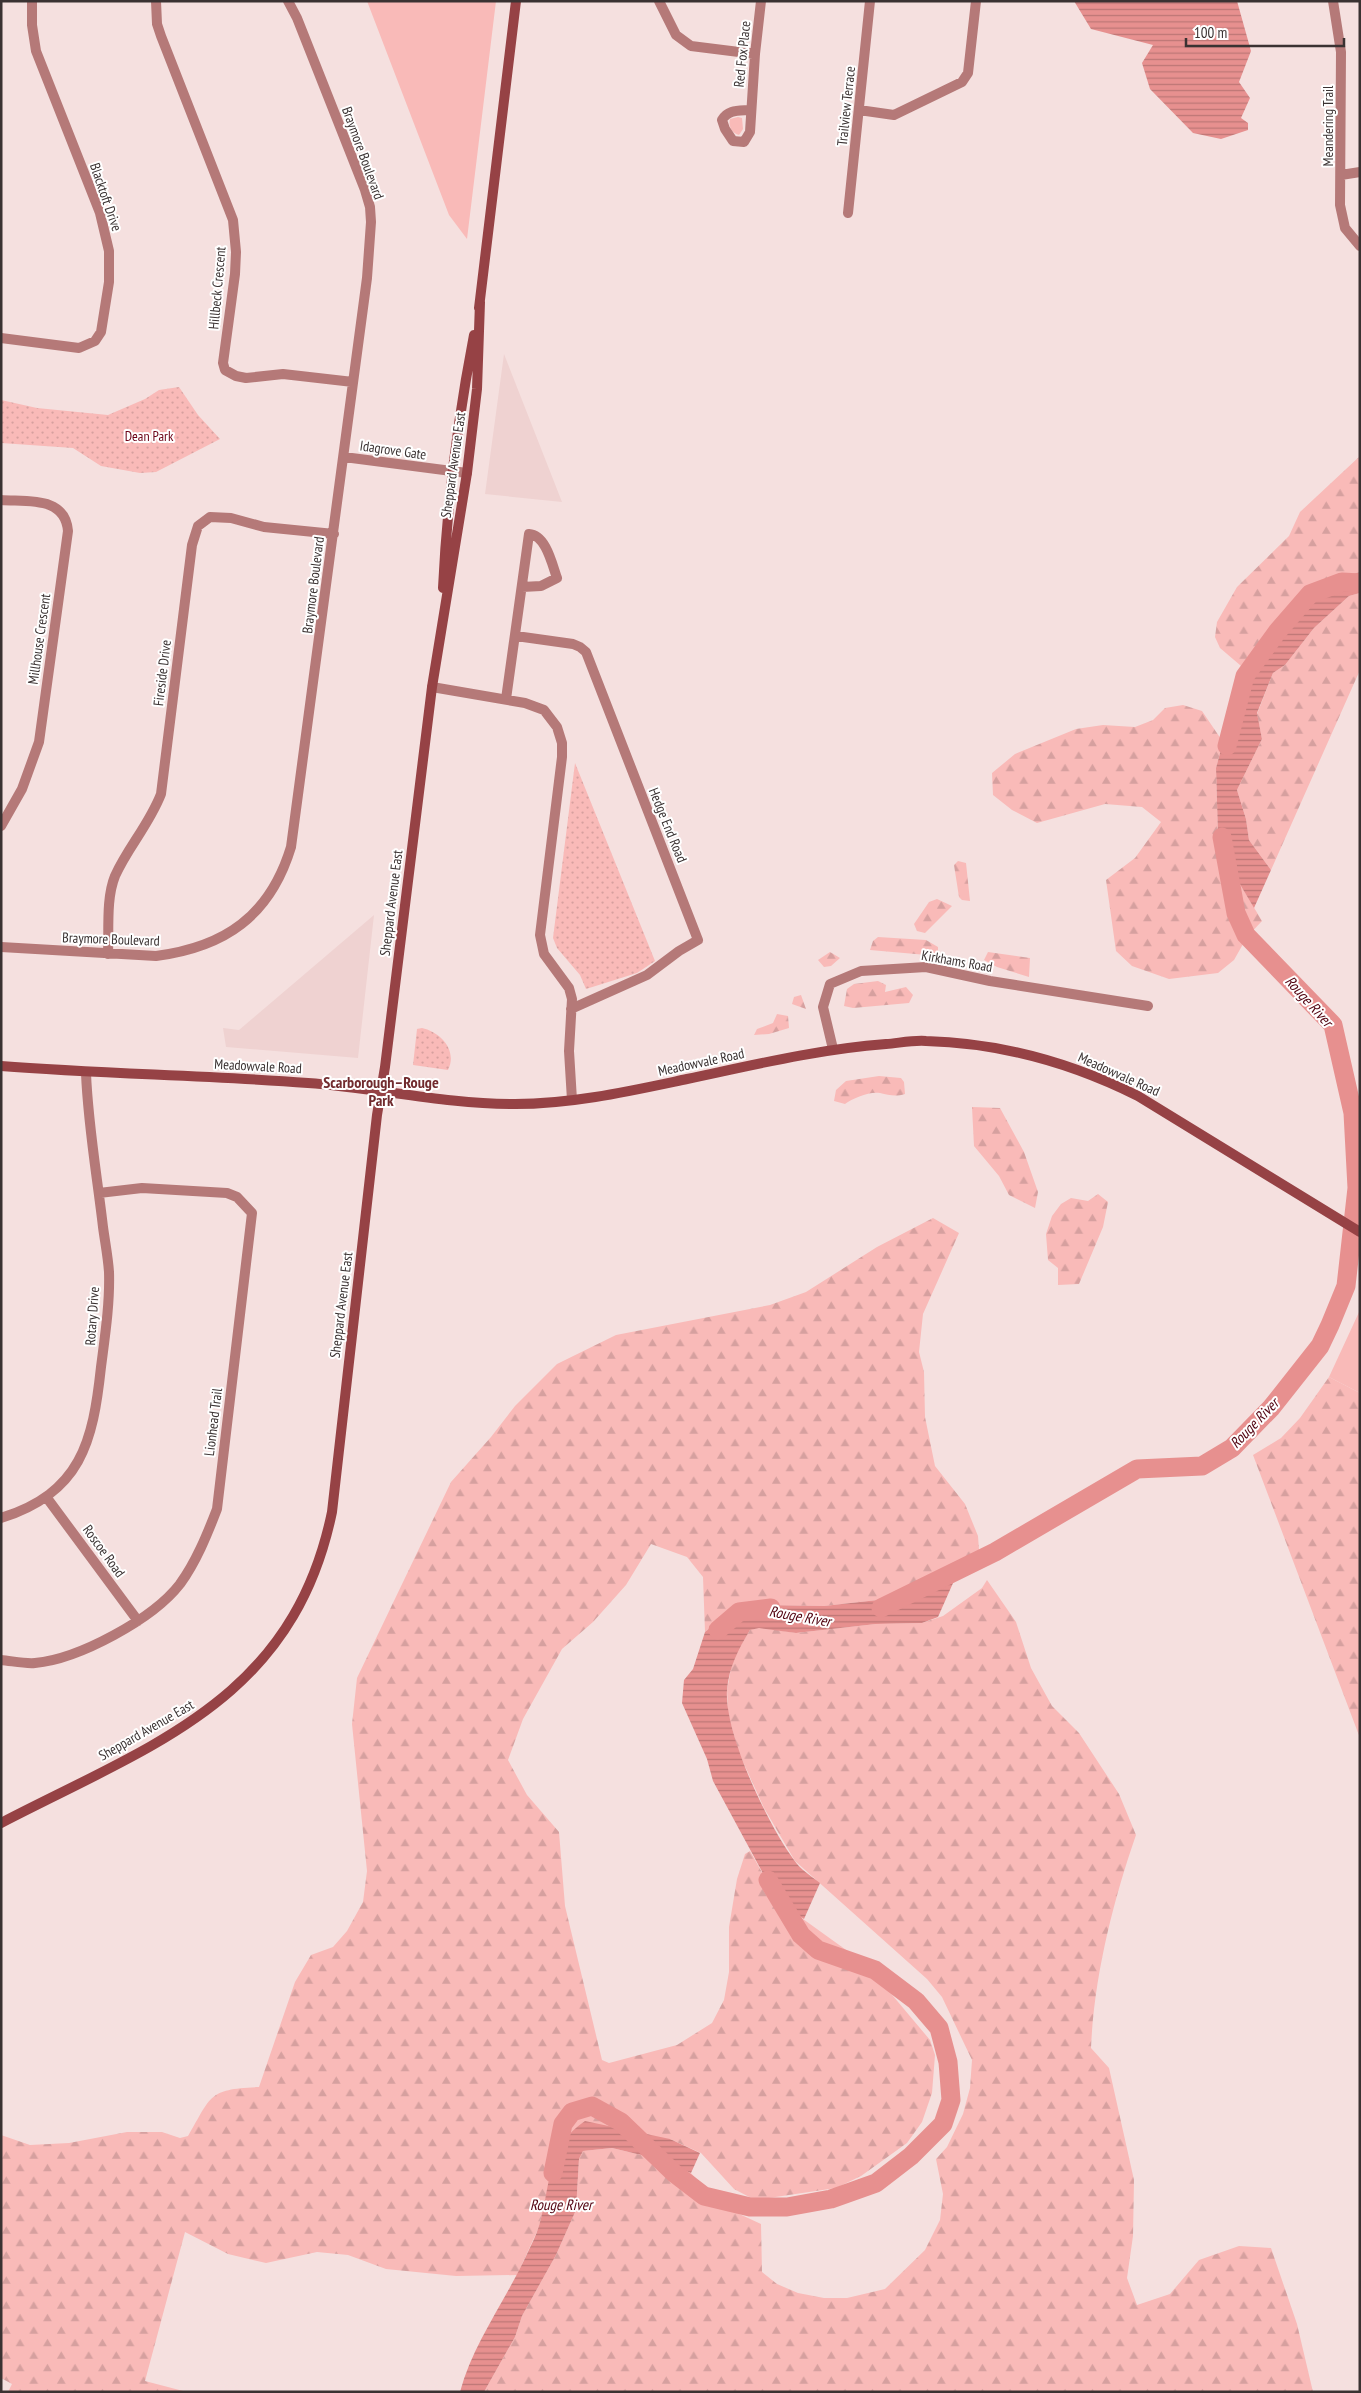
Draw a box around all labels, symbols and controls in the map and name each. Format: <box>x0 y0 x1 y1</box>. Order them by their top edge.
scale bar <box>1186 15 1344 47</box>
street label: Red Fox Place <box>730 20 754 88</box>
text: 100 m <box>1194 23 1227 42</box>
street label: Trailview Terrace <box>833 65 859 147</box>
street label: Meandering Trail <box>1319 85 1337 166</box>
street label: Braymore Boulevard <box>338 104 388 202</box>
street label: Blacktoft Drive <box>86 160 126 234</box>
street label: Hillbeck Crescent <box>204 246 230 330</box>
street label: Sheppard Avenue East <box>437 411 469 519</box>
park label: Dean Park <box>125 427 174 445</box>
street label: Idagrove Gate <box>359 436 428 464</box>
street label: Braymore Boulevard <box>298 536 328 634</box>
street label: Millhouse Crescent <box>24 592 54 685</box>
street label: Fireside Drive <box>149 639 175 707</box>
street label: Hedge End Road <box>645 785 691 865</box>
street label: Sheppard Avenue East <box>376 849 406 957</box>
street label: Braymore Boulevard <box>62 928 160 950</box>
street label: Kirkhams Road <box>920 946 994 976</box>
water label: Rouge River <box>1281 972 1338 1032</box>
street label: Meadowvale Road <box>656 1044 746 1080</box>
street label: Meadowvale Road <box>1075 1048 1163 1100</box>
street label: Meadowvale Road <box>214 1055 302 1077</box>
district label: Scarborough–Rouge Park <box>323 1072 439 1110</box>
street label: Sheppard Avenue East <box>326 1251 356 1359</box>
street label: Rotary Drive <box>81 1286 103 1346</box>
street label: Lionhead Trail <box>200 1386 226 1457</box>
water label: Rouge River <box>1226 1393 1284 1452</box>
street label: Roscoe Road <box>79 1521 129 1581</box>
water label: Rouge River <box>768 1601 834 1631</box>
street label: Sheppard Avenue East <box>95 1695 197 1764</box>
water label: Rouge River <box>530 2195 594 2214</box>

